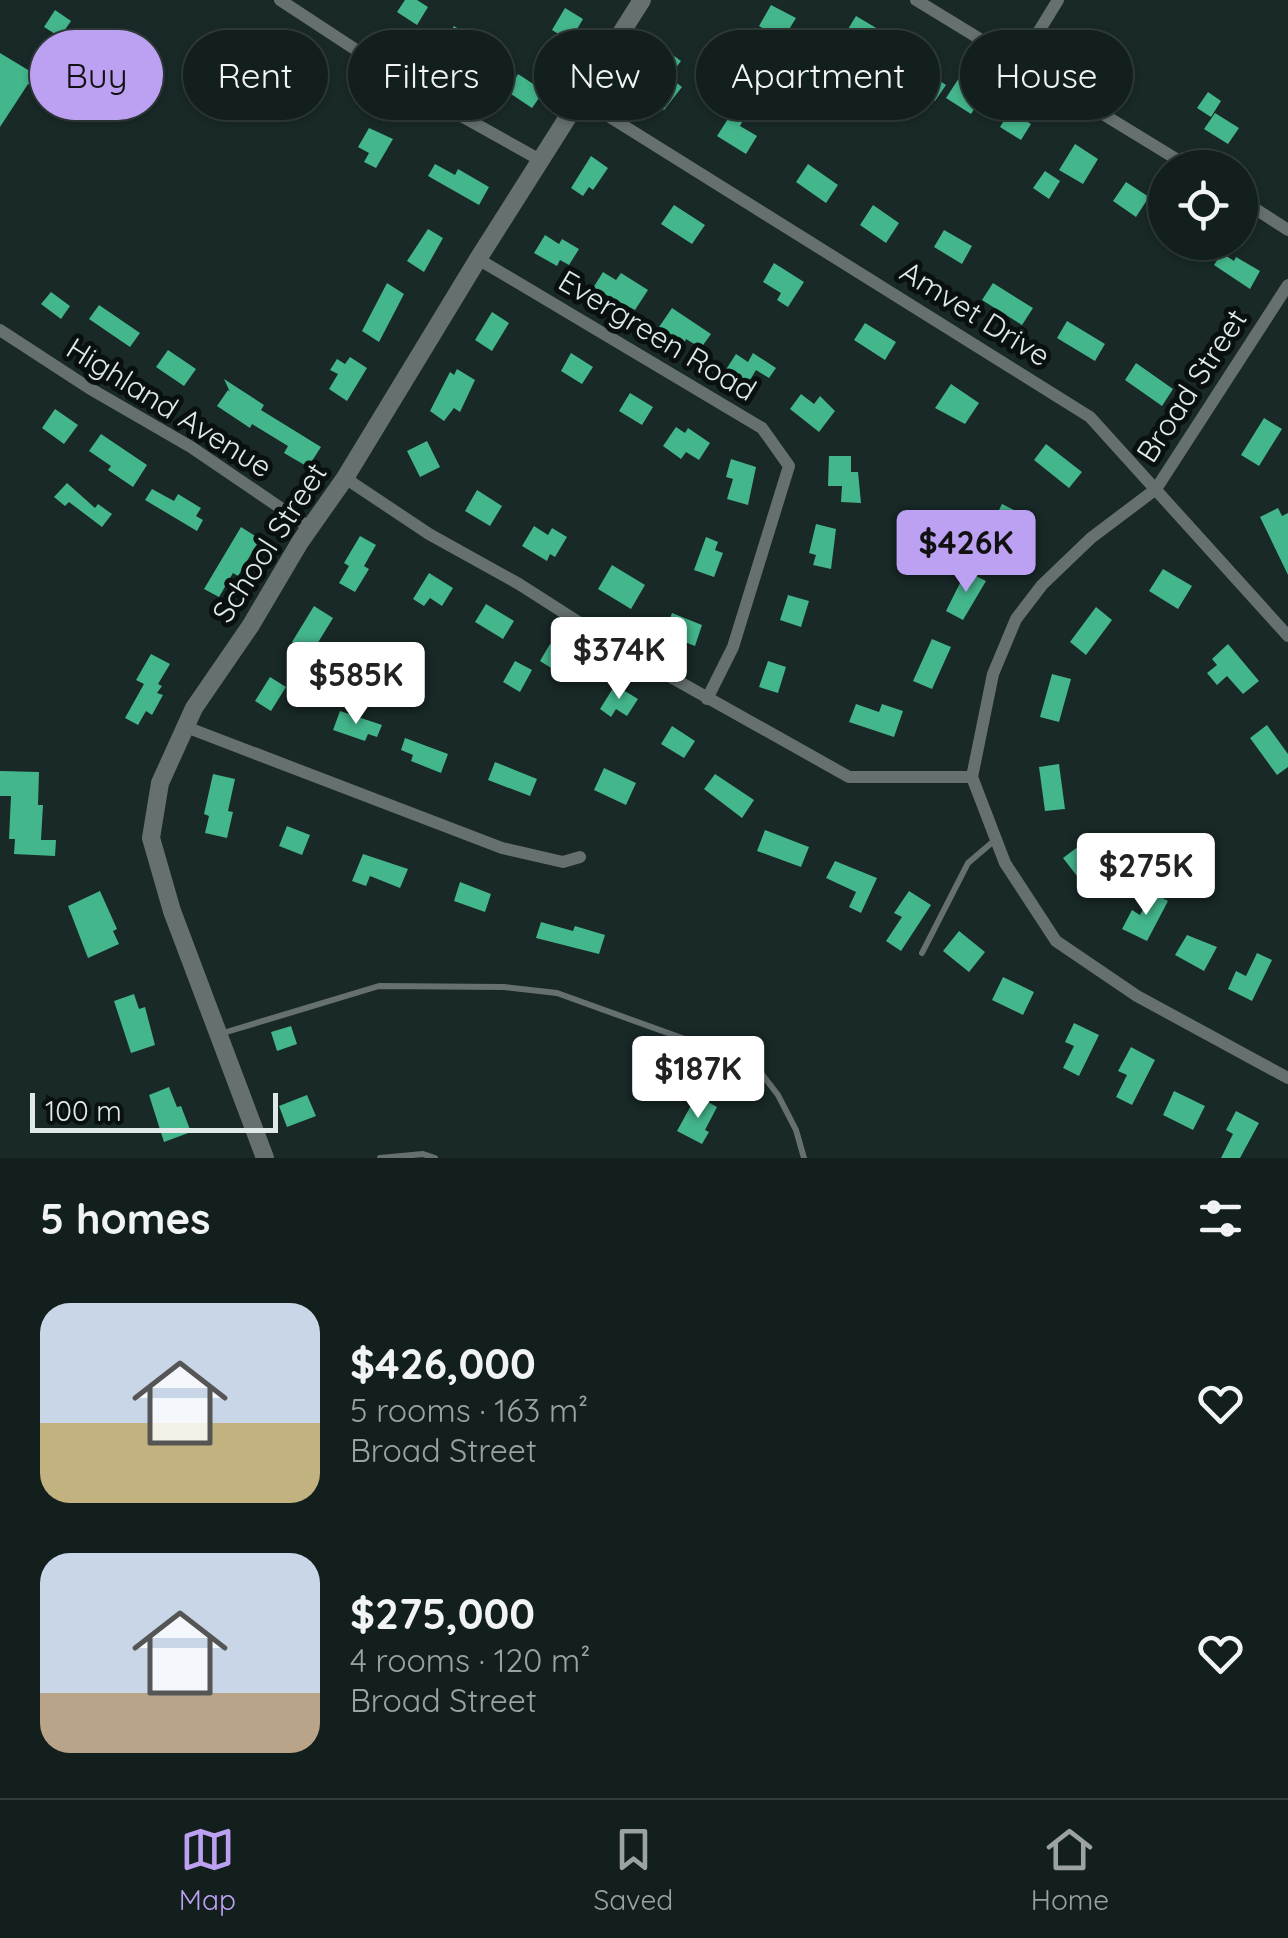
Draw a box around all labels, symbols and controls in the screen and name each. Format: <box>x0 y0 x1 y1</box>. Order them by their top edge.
chip: Buy <box>30 30 163 120</box>
chip: Rent <box>183 30 328 120</box>
chip: Filters <box>348 30 514 120</box>
chip: New <box>534 30 676 120</box>
chip: Apartment <box>696 30 940 120</box>
chip: House <box>960 30 1133 120</box>
map controls <box>1148 150 1258 260</box>
button: locate <box>1148 150 1258 260</box>
street label: Amvet Drive <box>893 252 1058 374</box>
street label: Evergreen Road <box>552 261 763 409</box>
street label: Broad Street <box>1128 302 1255 469</box>
street label: Highland Avenue <box>60 329 279 486</box>
street label: School Street <box>203 455 335 629</box>
pin: $426K <box>896 510 1036 595</box>
text: $426K <box>919 522 1013 562</box>
pin: $374K <box>549 617 689 702</box>
text: $374K <box>573 629 665 669</box>
pin: $585K <box>286 642 426 727</box>
text: $585K <box>309 654 403 694</box>
pin: $275K <box>1076 833 1216 918</box>
text: $275K <box>1099 845 1193 885</box>
pin: $187K <box>628 1036 768 1121</box>
text: $187K <box>654 1048 742 1088</box>
scale bar <box>30 1088 278 1132</box>
text: 100 m <box>45 1093 122 1128</box>
icon: filters <box>1193 1191 1248 1246</box>
text: 5 homes <box>40 1192 211 1245</box>
text: $426,000 <box>350 1337 536 1390</box>
icon: home <box>120 1343 240 1463</box>
icon: heart <box>1193 1376 1248 1431</box>
text: 5 rooms · 163 m² <box>350 1390 588 1430</box>
text: Broad Street <box>350 1430 537 1470</box>
text: $275,000 <box>350 1587 535 1640</box>
icon: home <box>120 1593 240 1713</box>
icon: heart <box>1193 1626 1248 1681</box>
text: 4 rooms · 120 m² <box>350 1640 590 1680</box>
text: Broad Street <box>350 1680 537 1720</box>
tab: Map <box>179 1822 236 1917</box>
tab: Saved <box>593 1822 673 1917</box>
tab: Home <box>1031 1822 1109 1917</box>

